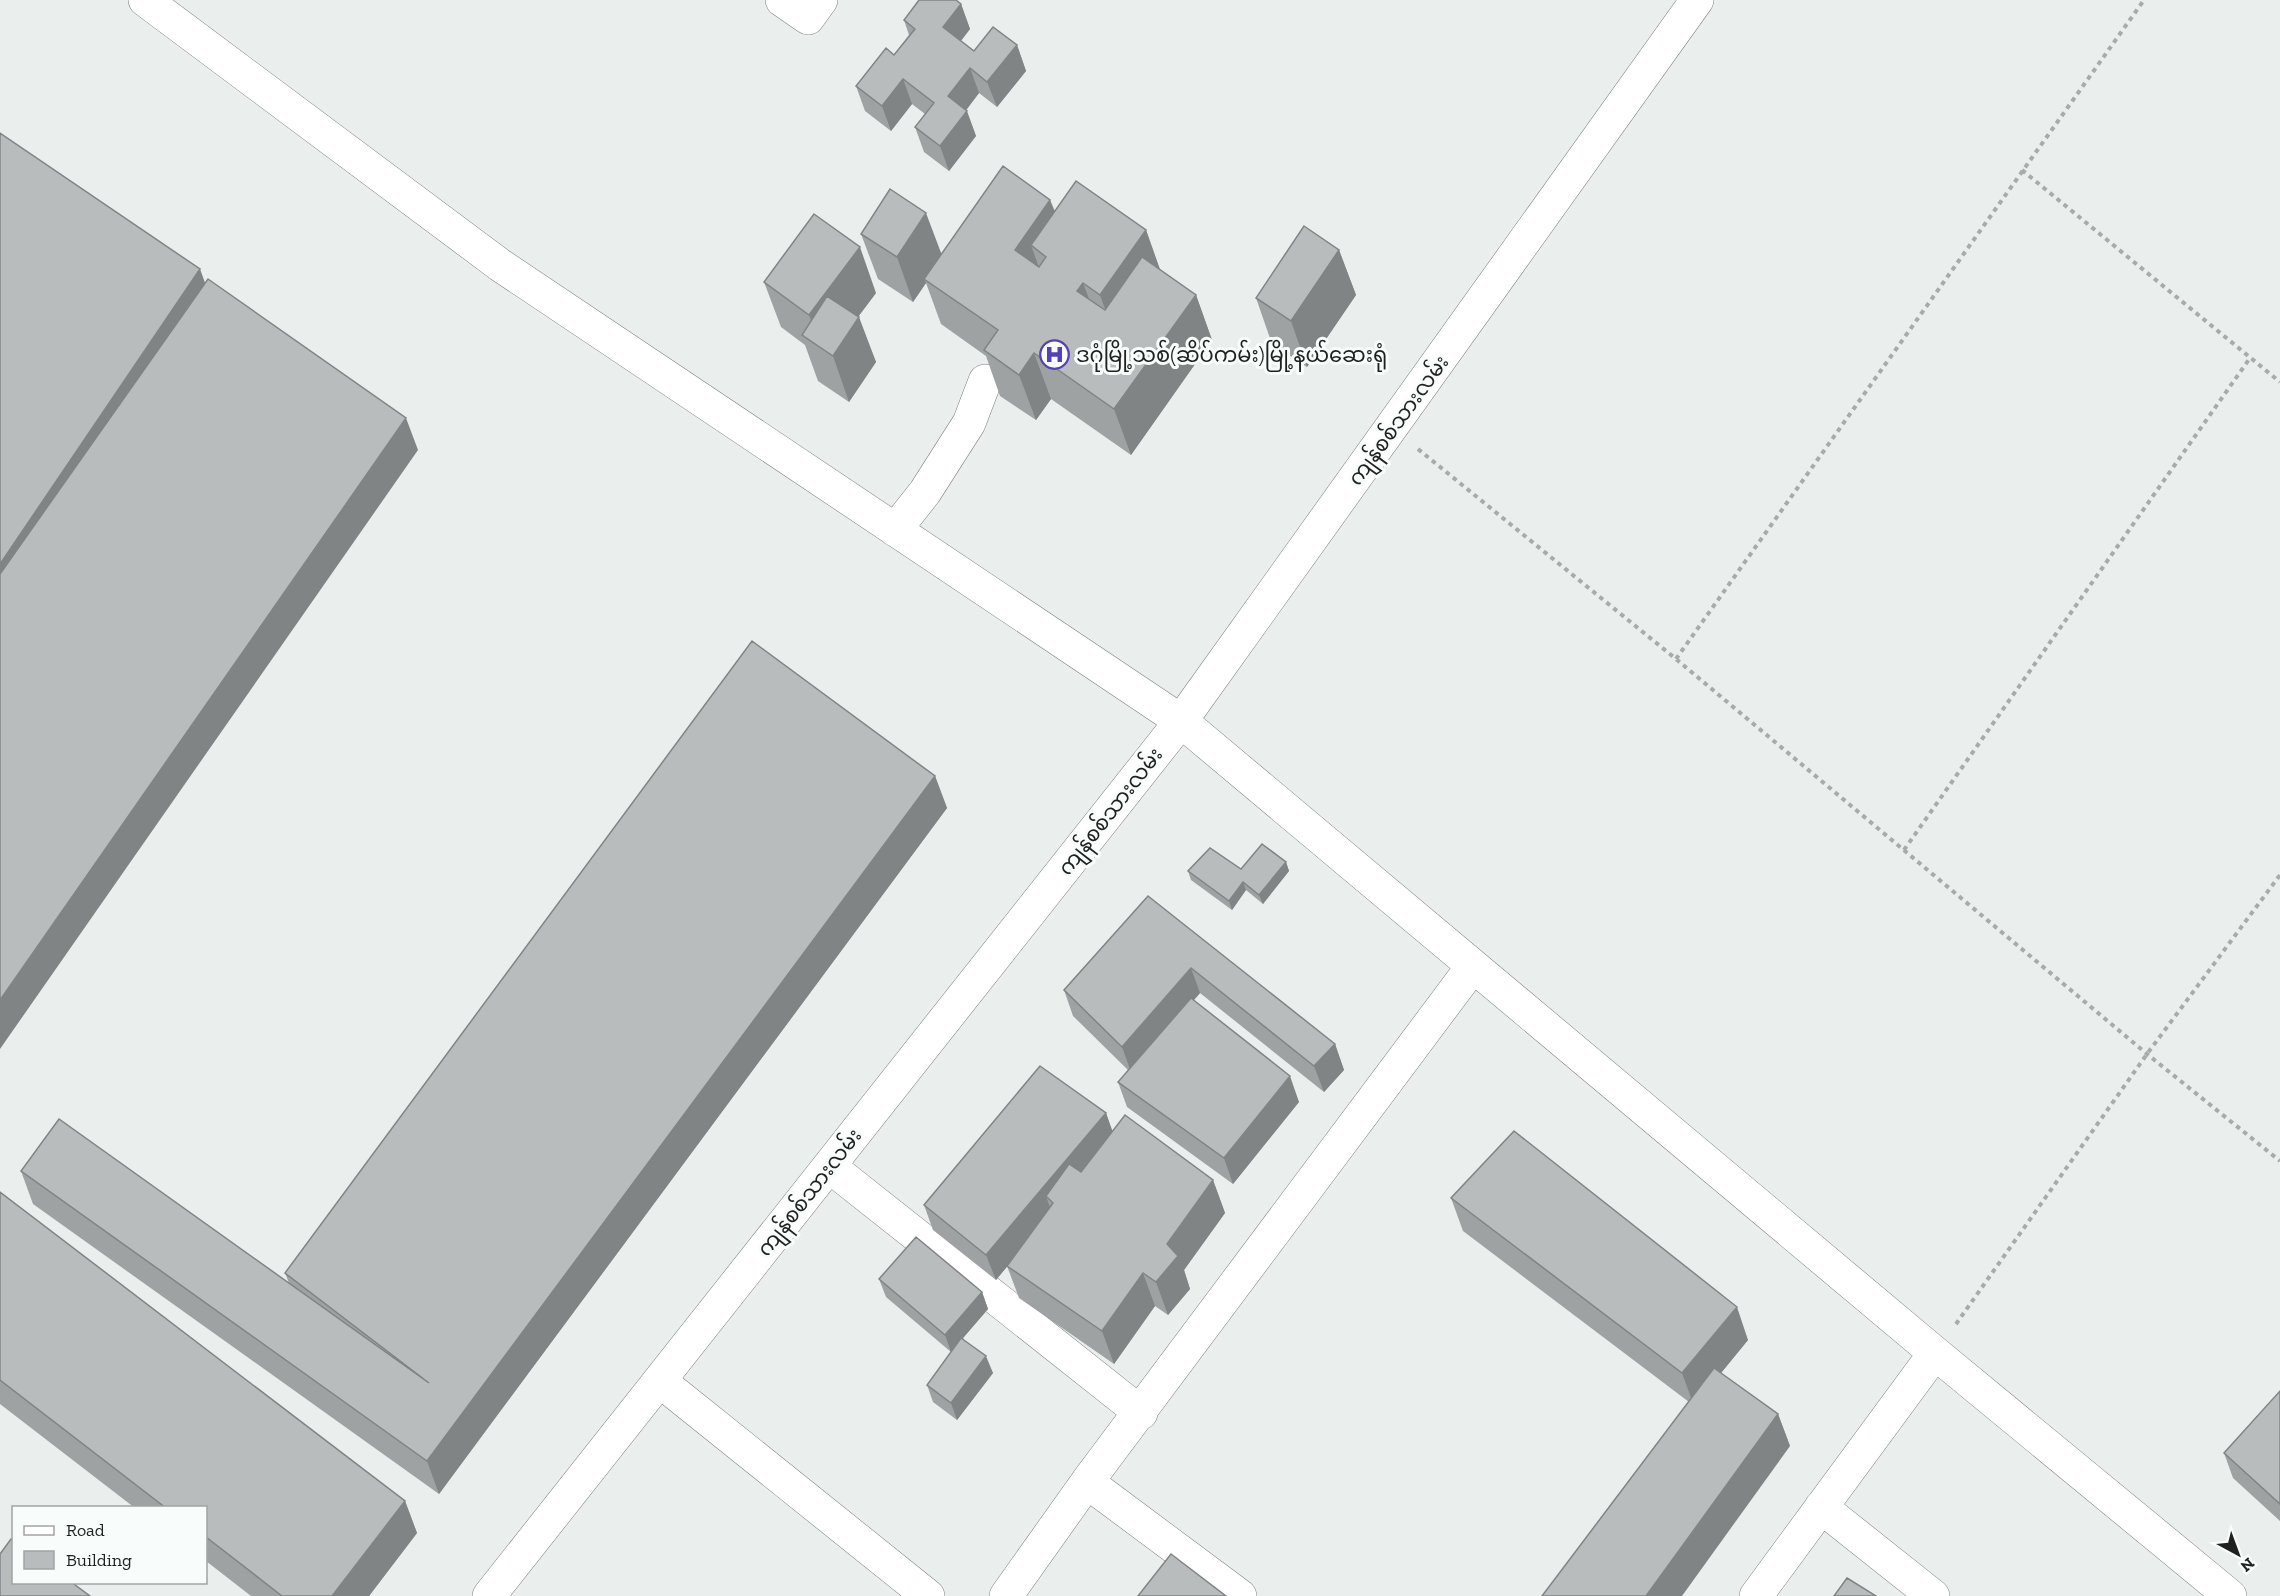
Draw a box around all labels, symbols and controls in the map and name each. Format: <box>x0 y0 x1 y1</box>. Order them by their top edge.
hospital icon: ဒဂုံမြို့သစ်(ဆိပ်ကမ်း)မြို့နယ်ဆေးရုံ <box>1039 338 1071 370</box>
place label: ဒဂုံမြို့သစ်(ဆိပ်ကမ်း)မြို့နယ်ဆေးရုံ <box>1076 339 1387 372</box>
street label: ကျန်စစ်သားလမ်း <box>1340 348 1458 494</box>
street label: ကျန်စစ်သားလမ်း <box>1050 740 1172 883</box>
street label: ကျန်စစ်သားလမ်း <box>749 1121 871 1264</box>
legend <box>12 1506 207 1584</box>
text: Road <box>66 1519 105 1541</box>
north arrow <box>2208 1524 2268 1584</box>
text: Building <box>66 1549 132 1571</box>
text: N <box>2237 1554 2258 1576</box>

